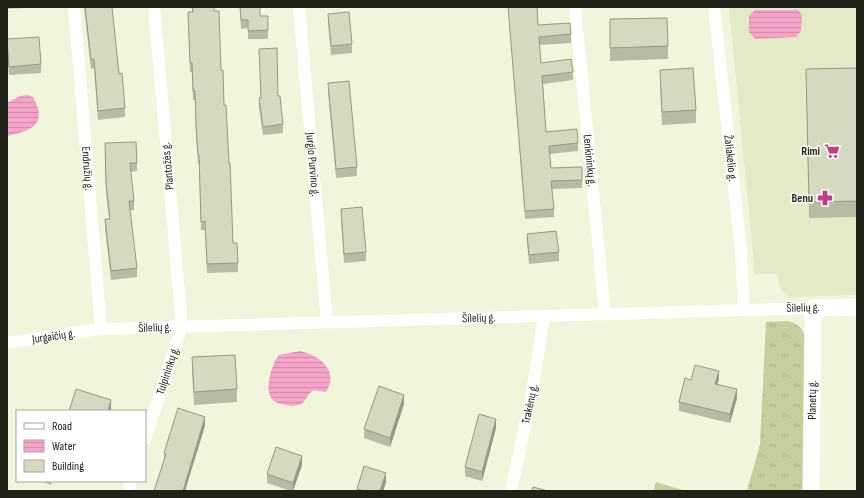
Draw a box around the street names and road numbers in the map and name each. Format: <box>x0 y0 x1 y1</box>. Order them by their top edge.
street label: Jurgio Purvino g. <box>303 131 323 197</box>
street label: Lenkininkų g. <box>580 134 600 187</box>
street label: Žaliakelio g. <box>721 134 741 182</box>
street label: Plantožės g. <box>158 142 178 190</box>
street label: Endružių g. <box>78 146 97 191</box>
street label: Šilelių g. <box>786 300 820 316</box>
street label: Šilelių g. <box>462 310 496 326</box>
street label: Šilelių g. <box>138 319 172 335</box>
street label: Jurgaičių g. <box>30 325 76 347</box>
street label: Tulpininkų g. <box>153 345 182 396</box>
street label: Planetų g. <box>804 380 820 420</box>
street label: Trakėnų g. <box>518 383 541 425</box>

